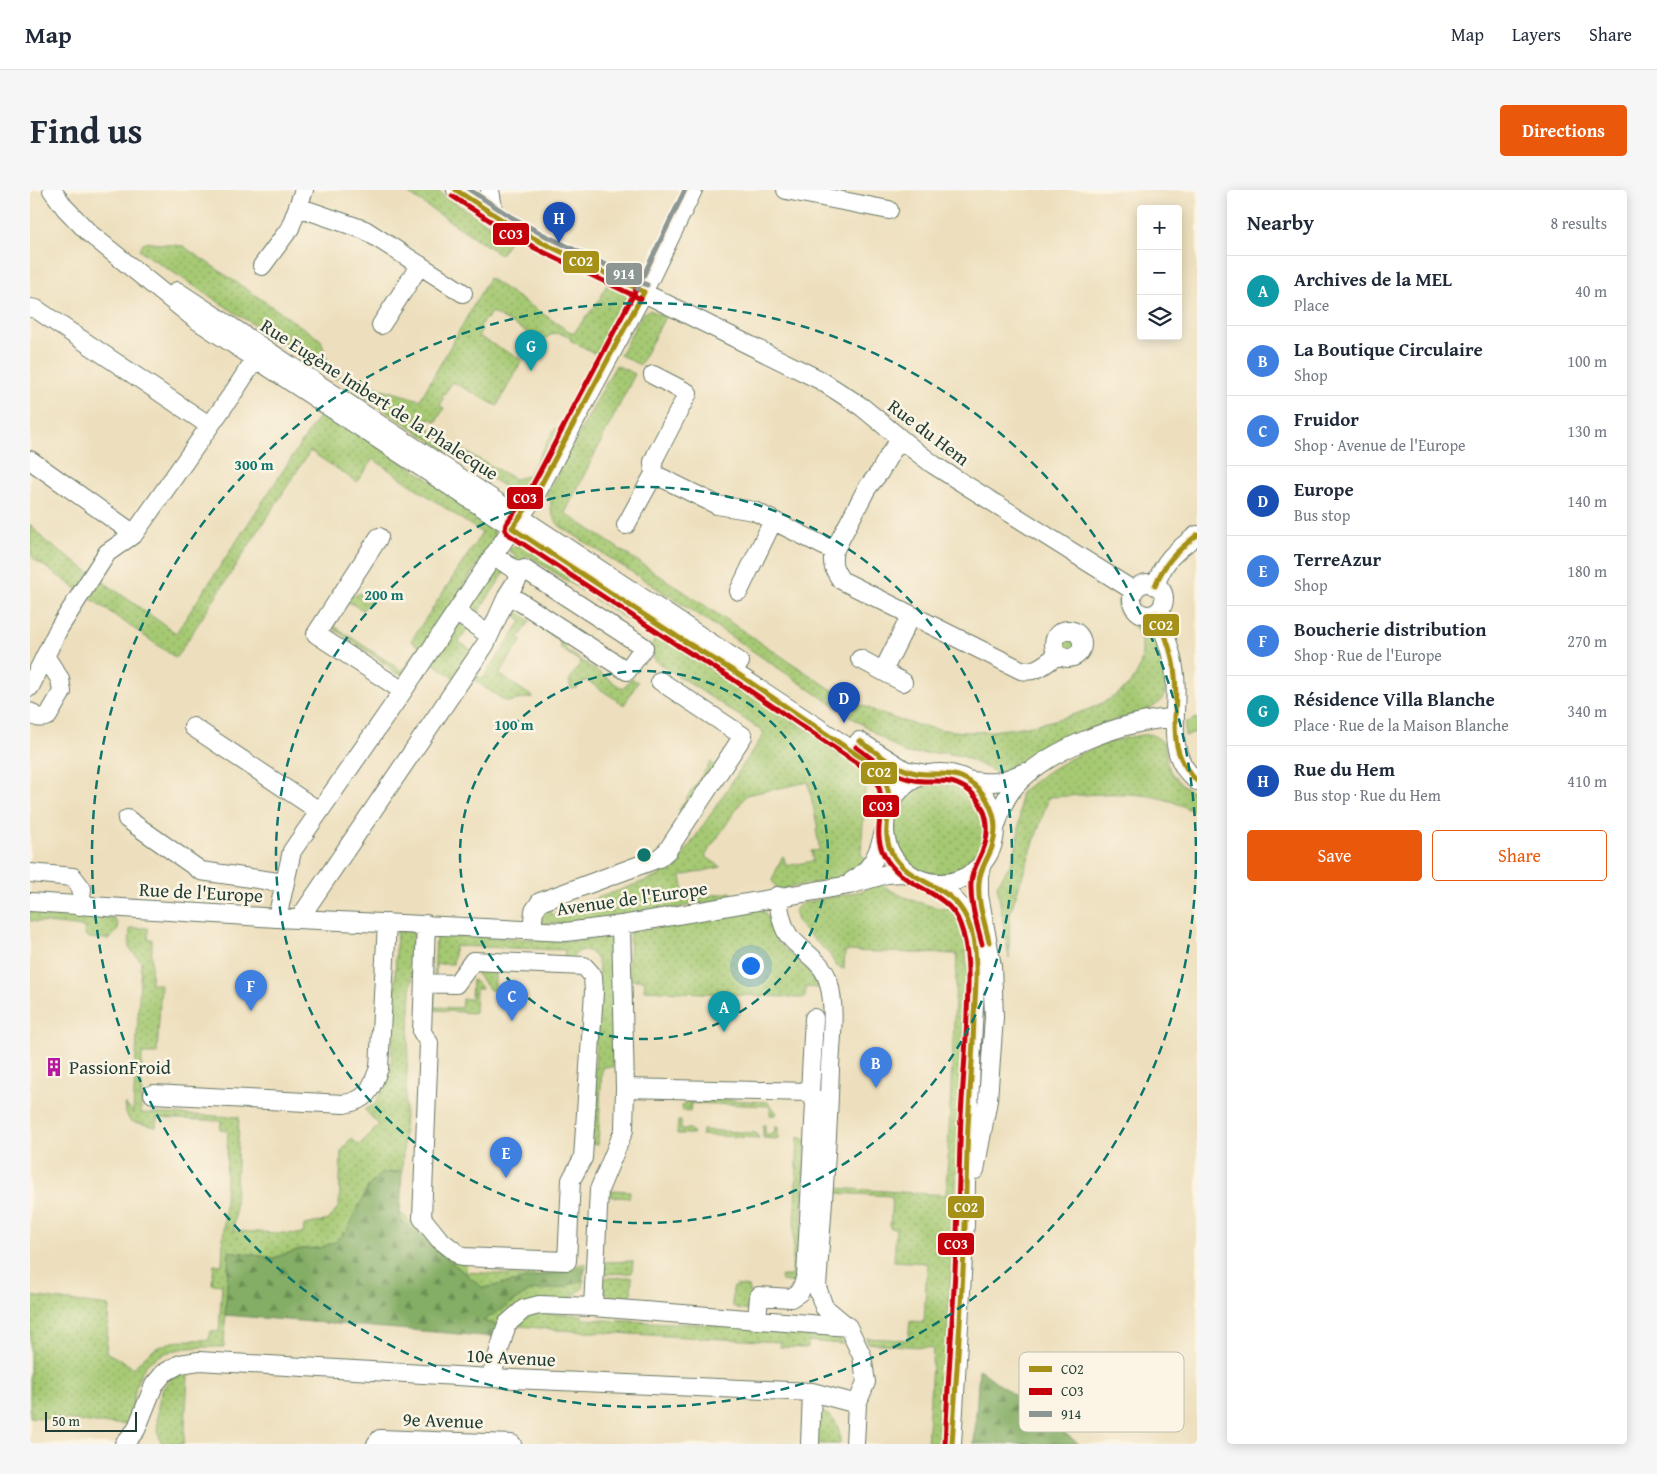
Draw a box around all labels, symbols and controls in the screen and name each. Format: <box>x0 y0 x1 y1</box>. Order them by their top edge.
text: Map <box>25 17 72 52</box>
text: Map <box>1451 21 1484 48</box>
text: Layers <box>1512 21 1561 48</box>
text: Share <box>1589 21 1632 48</box>
text: Find us <box>30 105 143 156</box>
button: Directions <box>1500 105 1627 156</box>
pin: H <box>543 202 575 243</box>
map controls <box>1137 205 1182 340</box>
button: + <box>1137 205 1182 250</box>
text: Nearby <box>1247 207 1314 238</box>
text: 8 results <box>1550 211 1607 235</box>
line badge: CO3 <box>492 222 530 246</box>
text: CO3 <box>499 224 523 244</box>
line badge: CO2 <box>562 250 600 274</box>
button: − <box>1137 250 1182 295</box>
text: CO2 <box>569 251 593 271</box>
line badge: 914 <box>605 262 643 286</box>
text: 914 <box>613 264 635 284</box>
text: Archives de la MEL <box>1294 265 1452 293</box>
text: A <box>1258 279 1268 303</box>
text: 40 m <box>1575 279 1607 303</box>
text: Place <box>1294 293 1329 317</box>
button: layers <box>1137 295 1182 340</box>
street label: Rue Eugène Imbert de la Phalecque <box>256 311 505 487</box>
pin: G <box>515 330 547 371</box>
text: La Boutique Circulaire <box>1294 335 1483 363</box>
text: B <box>1258 349 1268 373</box>
text: 100 m <box>1567 349 1607 373</box>
text: Shop <box>1294 363 1328 387</box>
street label: Rue du Hem <box>882 392 976 472</box>
text: Fruidor <box>1294 405 1359 433</box>
text: C <box>1258 419 1268 443</box>
text: 130 m <box>1567 419 1607 443</box>
text: Shop · Avenue de l'Europe <box>1294 433 1466 457</box>
text: 300 m <box>234 454 274 475</box>
text: Europe <box>1294 475 1354 503</box>
line badge: CO3 <box>506 486 544 510</box>
text: CO3 <box>513 488 537 508</box>
text: D <box>1258 489 1268 513</box>
text: 140 m <box>1567 489 1607 513</box>
text: Bus stop <box>1294 503 1350 527</box>
text: TerreAzur <box>1294 545 1381 573</box>
text: E <box>1259 559 1267 583</box>
text: 180 m <box>1567 559 1607 583</box>
text: Shop <box>1294 573 1328 597</box>
text: 200 m <box>364 584 404 605</box>
line badge: CO2 <box>1142 613 1180 637</box>
text: CO2 <box>1149 615 1173 635</box>
text: Boucherie distribution <box>1294 615 1486 643</box>
text: F <box>1259 629 1267 653</box>
text: 270 m <box>1567 629 1607 653</box>
text: Shop · Rue de l'Europe <box>1294 643 1442 667</box>
pin: D <box>828 682 860 723</box>
text: Résidence Villa Blanche <box>1294 685 1495 713</box>
text: G <box>1258 699 1268 723</box>
text: 340 m <box>1567 699 1607 723</box>
text: Place · Rue de la Maison Blanche <box>1294 713 1509 737</box>
text: 100 m <box>494 714 534 735</box>
text: Rue du Hem <box>1294 755 1395 783</box>
line badge: CO2 <box>860 761 898 785</box>
text: CO2 <box>867 762 891 782</box>
text: H <box>1257 769 1269 793</box>
text: 410 m <box>1567 769 1607 793</box>
text: Bus stop · Rue du Hem <box>1294 783 1441 807</box>
line badge: CO3 <box>862 794 900 818</box>
text: CO3 <box>869 796 893 816</box>
button: Save <box>1247 830 1422 881</box>
button: Share <box>1432 830 1607 881</box>
centre of rings <box>635 846 653 864</box>
street label: Avenue de l'Europe <box>555 874 709 922</box>
street label: Rue de l'Europe <box>138 875 264 909</box>
your location <box>738 953 764 979</box>
pin: F <box>235 970 267 1011</box>
pin: C <box>496 980 528 1021</box>
pin: A <box>708 991 740 1032</box>
pin: B <box>860 1047 892 1088</box>
place label: PassionFroid <box>69 1053 172 1081</box>
building icon: PassionFroid <box>43 1056 65 1078</box>
pin: E <box>490 1137 522 1178</box>
line badge: CO2 <box>947 1195 985 1219</box>
text: CO2 <box>954 1197 978 1217</box>
line badge: CO3 <box>937 1232 975 1256</box>
text: CO3 <box>944 1234 968 1254</box>
street label: 10e Avenue <box>465 1341 557 1373</box>
legend <box>1019 1352 1184 1432</box>
text: CO2 <box>1061 1359 1084 1379</box>
text: CO3 <box>1061 1381 1084 1401</box>
text: 914 <box>1061 1404 1081 1424</box>
street label: 9e Avenue <box>402 1405 484 1435</box>
scale bar <box>45 1409 138 1432</box>
text: 50 m <box>52 1411 80 1431</box>

